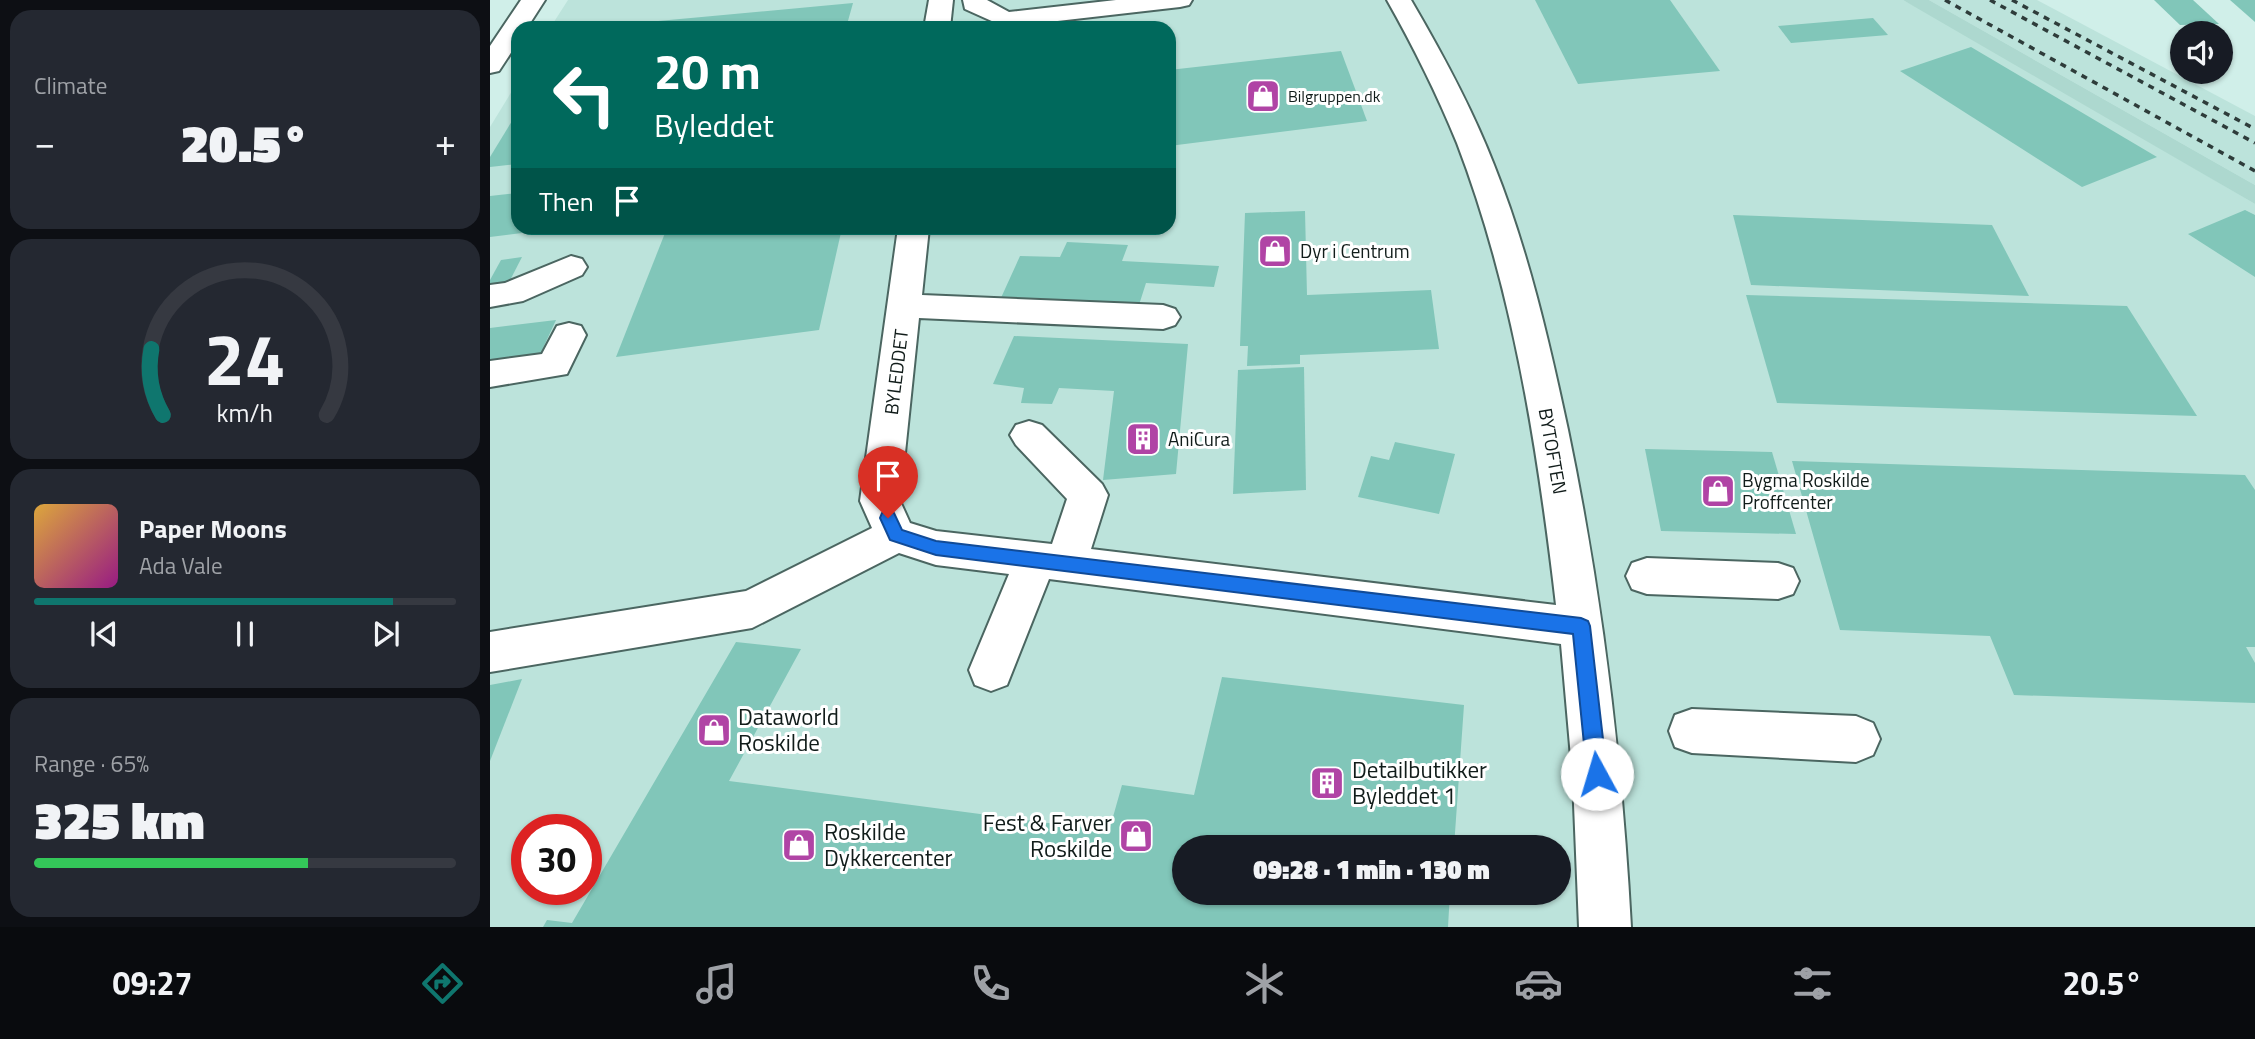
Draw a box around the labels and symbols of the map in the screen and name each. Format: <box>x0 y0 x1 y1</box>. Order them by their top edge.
shop icon: Bilgruppen.dk <box>1244 77 1282 115</box>
place label: Bilgruppen.dk <box>1288 84 1381 108</box>
shop icon: Dyr i Centrum <box>1256 232 1294 270</box>
place label: Dyr i Centrum <box>1300 236 1410 265</box>
street label: BYLEDDET <box>876 327 915 416</box>
street label: BYTOFTEN <box>1532 406 1575 496</box>
building icon: AniCura <box>1124 420 1162 458</box>
place label: AniCura <box>1168 424 1230 453</box>
pin <box>858 446 918 518</box>
place label: Bygma Roskilde Proffcenter <box>1742 465 1870 516</box>
shop icon: Bygma Roskilde Proffcenter <box>1699 472 1737 510</box>
place label: Dataworld Roskilde <box>738 699 839 760</box>
shop icon: Dataworld Roskilde <box>695 711 733 749</box>
position arrow <box>1560 737 1634 811</box>
place label: Detailbutikker Byleddet 1 <box>1352 752 1487 813</box>
building icon: Detailbutikker Byleddet 1 <box>1308 764 1346 802</box>
place label: Fest & Farver Roskilde <box>983 805 1112 866</box>
speed limit sign: 30 <box>511 814 602 905</box>
place label: Roskilde Dykkercenter <box>824 814 952 875</box>
shop icon: Fest & Farver Roskilde <box>1117 817 1155 855</box>
shop icon: Roskilde Dykkercenter <box>780 826 818 864</box>

